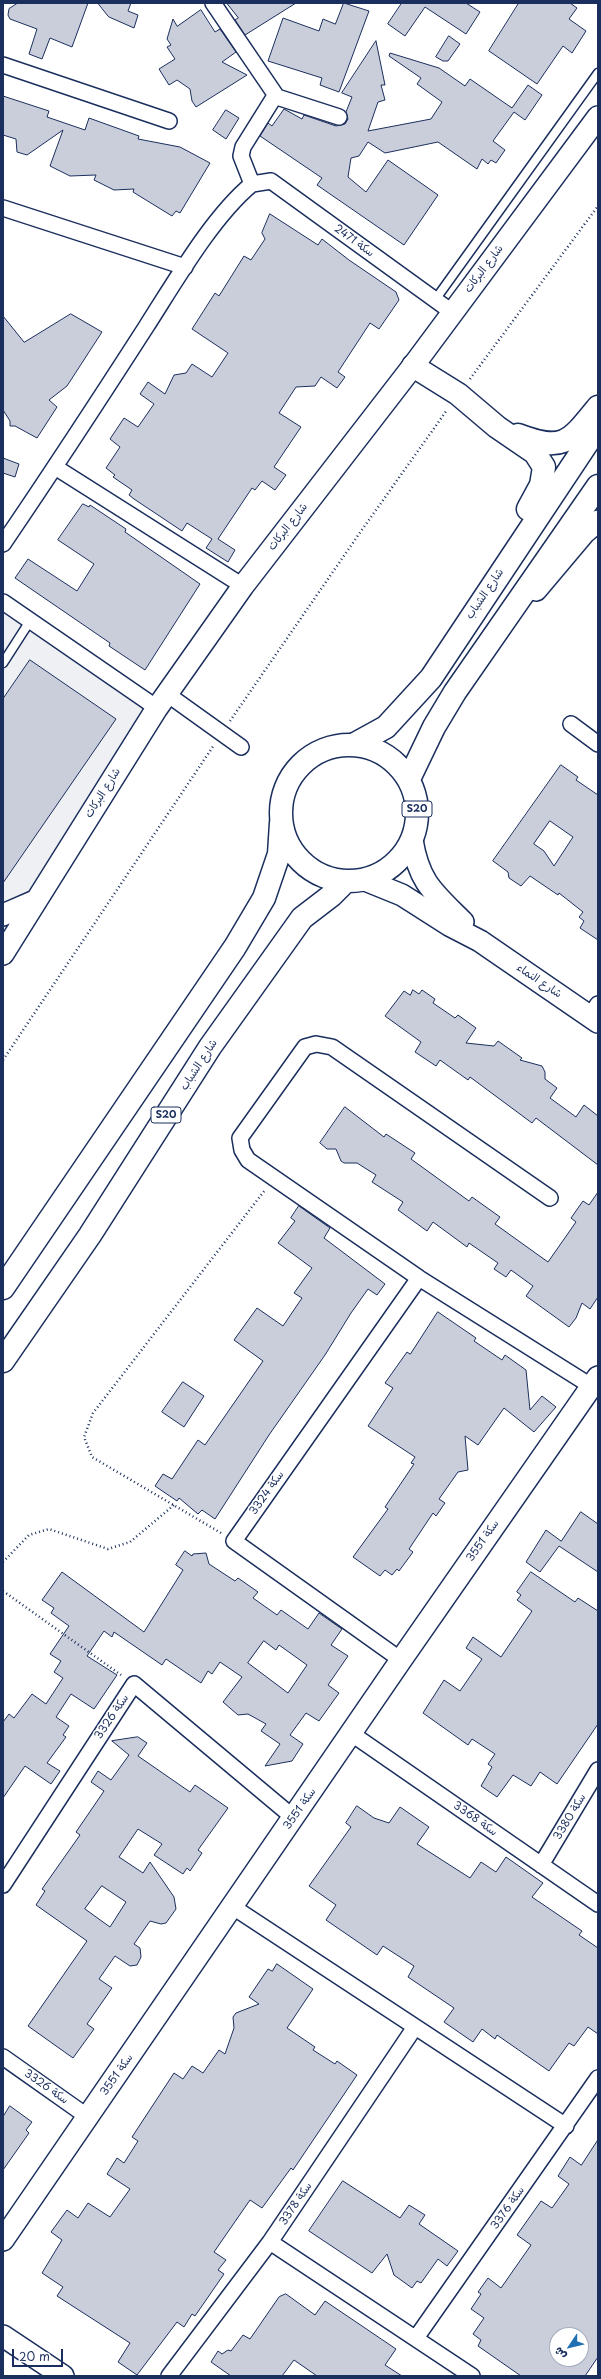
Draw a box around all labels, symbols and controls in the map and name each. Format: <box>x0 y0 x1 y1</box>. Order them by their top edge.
street label: سكة 2471 <box>331 222 377 260</box>
street label: شارع البركات <box>462 243 506 295</box>
street label: شارع البركات <box>265 501 311 553</box>
street label: شارع الشباب <box>463 566 507 622</box>
street label: شارع البركات <box>82 766 124 820</box>
road number: S20 <box>402 801 432 817</box>
street label: شارع النماء <box>514 961 564 1001</box>
street label: شارع الشباب <box>178 1037 220 1093</box>
road number: S20 <box>151 1107 181 1123</box>
street label: سكة 3324 <box>247 1468 287 1518</box>
street label: سكة 3551 <box>464 1518 502 1564</box>
street label: سكة 3326 <box>92 1692 132 1742</box>
street label: سكة 3551 <box>281 1786 319 1832</box>
street label: سكة 3380 <box>551 1792 589 1842</box>
street label: سكة 3368 <box>450 1799 500 1839</box>
street label: سكة 3551 <box>98 2052 136 2098</box>
street label: سكة 3326 <box>21 2067 71 2107</box>
street label: سكة 3378 <box>277 2180 315 2228</box>
street label: سكة 3376 <box>488 2184 528 2232</box>
north arrow <box>549 2327 589 2367</box>
scale bar <box>14 2341 65 2367</box>
text: ش <box>549 2344 570 2363</box>
text: 20 m <box>19 2347 50 2365</box>

